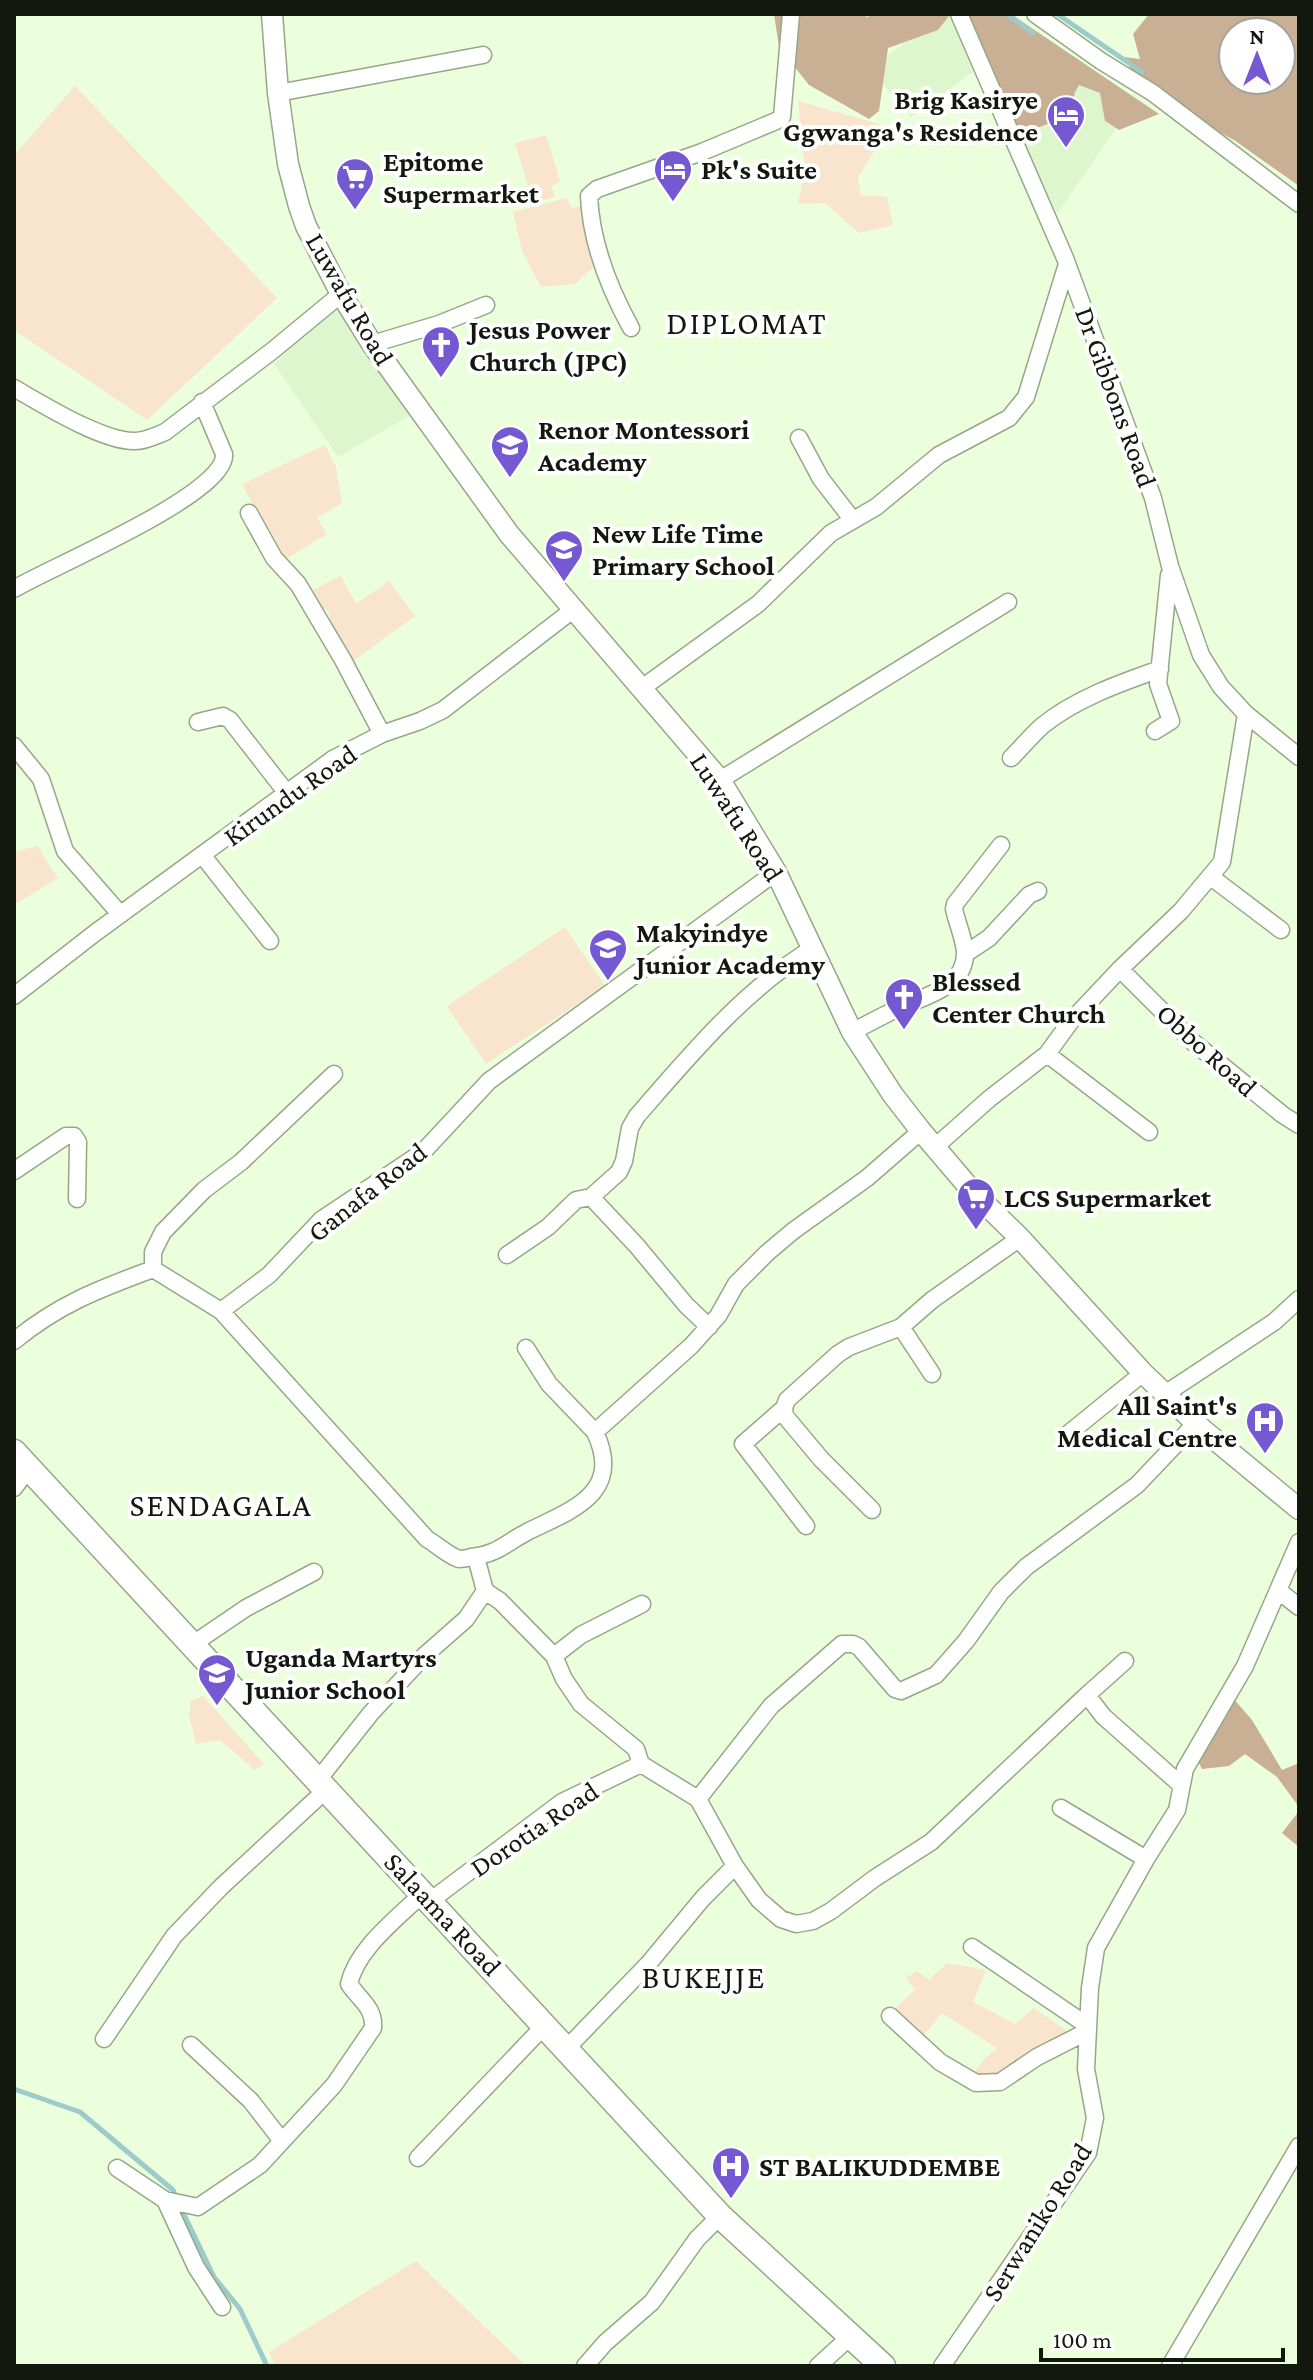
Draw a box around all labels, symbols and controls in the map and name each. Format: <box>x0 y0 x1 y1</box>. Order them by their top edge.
north arrow <box>1217 16 1297 96</box>
text: N <box>1250 24 1265 49</box>
place label: Brig Kasirye Ggwanga's Residence <box>783 84 1038 147</box>
hotel icon: Brig Kasirye Ggwanga's Residence <box>1045 94 1087 149</box>
place label: Epitome Supermarket <box>383 146 540 209</box>
hotel icon: Pk's Suite <box>652 148 694 203</box>
place label: Pk's Suite <box>701 154 817 185</box>
supermarket icon: Epitome Supermarket <box>334 156 376 211</box>
street label: Luwafu Road <box>300 228 400 371</box>
street label: Dr Gibbons Road <box>1069 303 1163 492</box>
district label: DIPLOMAT <box>666 305 828 341</box>
place label: Jesus Power Church (JPC) <box>466 314 628 378</box>
church icon: Jesus Power Church (JPC) <box>420 324 462 379</box>
place label: Renor Montessori Academy <box>537 414 749 477</box>
school or university icon: Renor Montessori Academy <box>489 424 531 479</box>
place label: New Life Time Primary School <box>592 518 774 581</box>
school or university icon: New Life Time Primary School <box>543 528 585 583</box>
street label: Kirundu Road <box>218 738 363 852</box>
street label: Luwafu Road <box>684 747 790 887</box>
place label: Makyindye Junior Academy <box>633 917 825 980</box>
school or university icon: Makyindye Junior Academy <box>587 927 629 982</box>
place label: Blessed Center Church <box>932 966 1105 1029</box>
church icon: Blessed Center Church <box>883 976 925 1031</box>
street label: Obbo Road <box>1151 997 1263 1103</box>
street label: Ganafa Road <box>302 1136 433 1248</box>
supermarket icon: LCS Supermarket <box>955 1176 997 1231</box>
place label: LCS Supermarket <box>1004 1182 1212 1213</box>
place label: All Saint's Medical Centre <box>1057 1390 1237 1453</box>
hospital icon: All Saint's Medical Centre <box>1244 1400 1286 1455</box>
district label: SENDAGALA <box>129 1487 313 1523</box>
place label: Uganda Martyrs Junior School <box>242 1642 437 1705</box>
school or university icon: Uganda Martyrs Junior School <box>196 1652 238 1707</box>
street label: Dorotia Road <box>464 1775 604 1883</box>
street label: Salaama Road <box>378 1846 508 1982</box>
district label: BUKEJJE <box>642 1959 766 1995</box>
street label: Serwaniko Road <box>976 2137 1098 2307</box>
hospital icon: ST BALIKUDDEMBE <box>710 2145 752 2200</box>
place label: ST BALIKUDDEMBE <box>759 2151 1000 2182</box>
scale bar <box>1041 2312 1283 2362</box>
text: 100 m <box>1053 2326 1112 2353</box>

